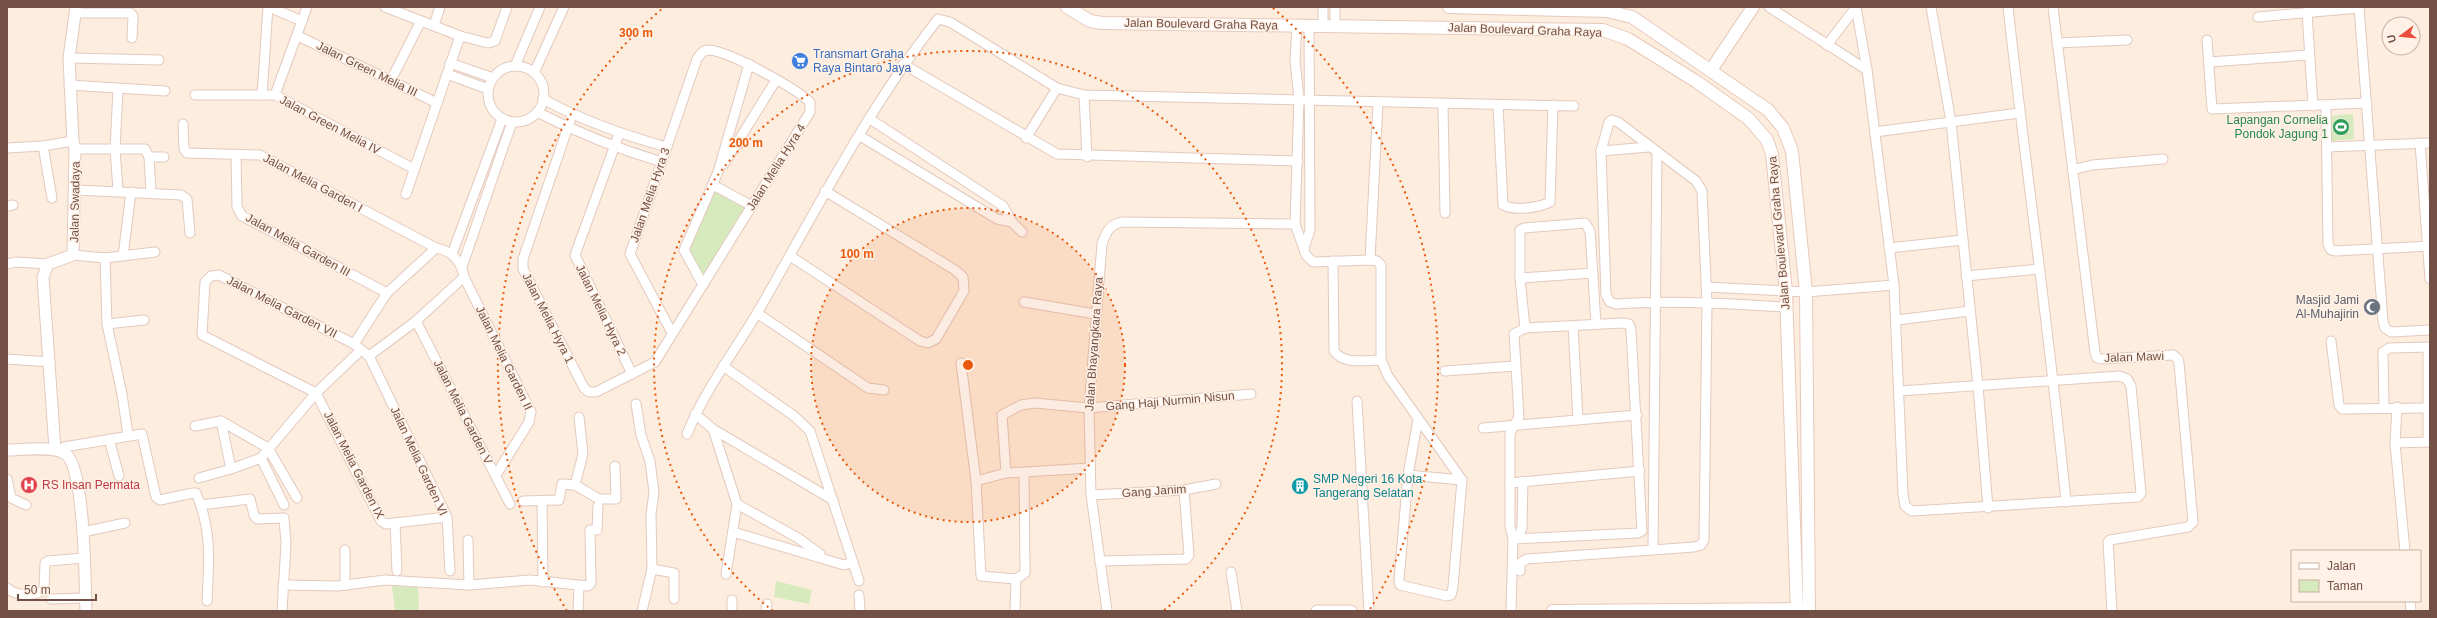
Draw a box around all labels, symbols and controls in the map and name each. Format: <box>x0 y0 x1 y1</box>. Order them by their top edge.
street label: Jalan Boulevard Graha Raya <box>1124 16 1278 32</box>
north arrow <box>2381 16 2421 56</box>
street label: Jalan Boulevard Graha Raya <box>1448 20 1603 40</box>
text: 300 m <box>619 26 653 40</box>
text: U <box>2385 33 2398 44</box>
street label: Jalan Green Melia III <box>314 38 420 100</box>
place label: Transmart Graha Raya Bintaro Jaya <box>813 47 911 75</box>
supermarket icon: Transmart Graha Raya Bintaro Jaya <box>790 51 810 71</box>
street label: Jalan Green Melia IV <box>277 93 383 157</box>
place label: Lapangan Cornelia Pondok Jagung 1 <box>2227 113 2328 141</box>
sports icon: Lapangan Cornelia Pondok Jagung 1 <box>2331 117 2351 137</box>
street label: Jalan Melia Hyra 4 <box>744 121 808 213</box>
text: 200 m <box>729 136 763 150</box>
street label: Jalan Melia Hyra 3 <box>627 145 673 244</box>
street label: Jalan Melia Garden I <box>261 151 365 215</box>
street label: Jalan Boulevard Graha Raya <box>1765 155 1793 310</box>
street label: Jalan Swadaya <box>67 161 83 243</box>
street label: Jalan Melia Garden III <box>243 210 353 280</box>
text: 100 m <box>840 247 874 261</box>
street label: Jalan Melia Hyra 2 <box>573 262 629 358</box>
street label: Jalan Melia Hyra 1 <box>519 271 577 366</box>
street label: Jalan Melia Garden VII <box>224 273 340 341</box>
street label: Jalan Bhayangkara Raya <box>1082 276 1106 411</box>
place label: Masjid Jami Al-Muhajirin <box>2296 293 2359 321</box>
mosque icon: Masjid Jami Al-Muhajirin <box>2362 297 2382 317</box>
street label: Jalan Melia Garden II <box>473 304 535 412</box>
street label: Jalan Mawi <box>2104 349 2164 365</box>
street label: Jalan Melia Garden V <box>431 357 495 467</box>
centre of rings <box>961 358 975 372</box>
street label: Gang Haji Nurmin Nisun <box>1105 388 1235 414</box>
street label: Jalan Melia Garden VI <box>388 404 450 518</box>
street label: Jalan Melia Garden IX <box>321 409 387 521</box>
place label: SMP Negeri 16 Kota Tangerang Selatan <box>1313 472 1422 500</box>
hospital icon: RS Insan Permata <box>19 475 39 495</box>
building icon: SMP Negeri 16 Kota Tangerang Selatan <box>1290 476 1310 496</box>
place label: RS Insan Permata <box>42 478 140 492</box>
street label: Gang Janim <box>1121 482 1187 500</box>
legend <box>2291 550 2421 602</box>
text: Jalan <box>2327 559 2356 573</box>
scale bar <box>18 576 96 602</box>
text: Taman <box>2327 579 2363 593</box>
text: 50 m <box>24 583 51 597</box>

